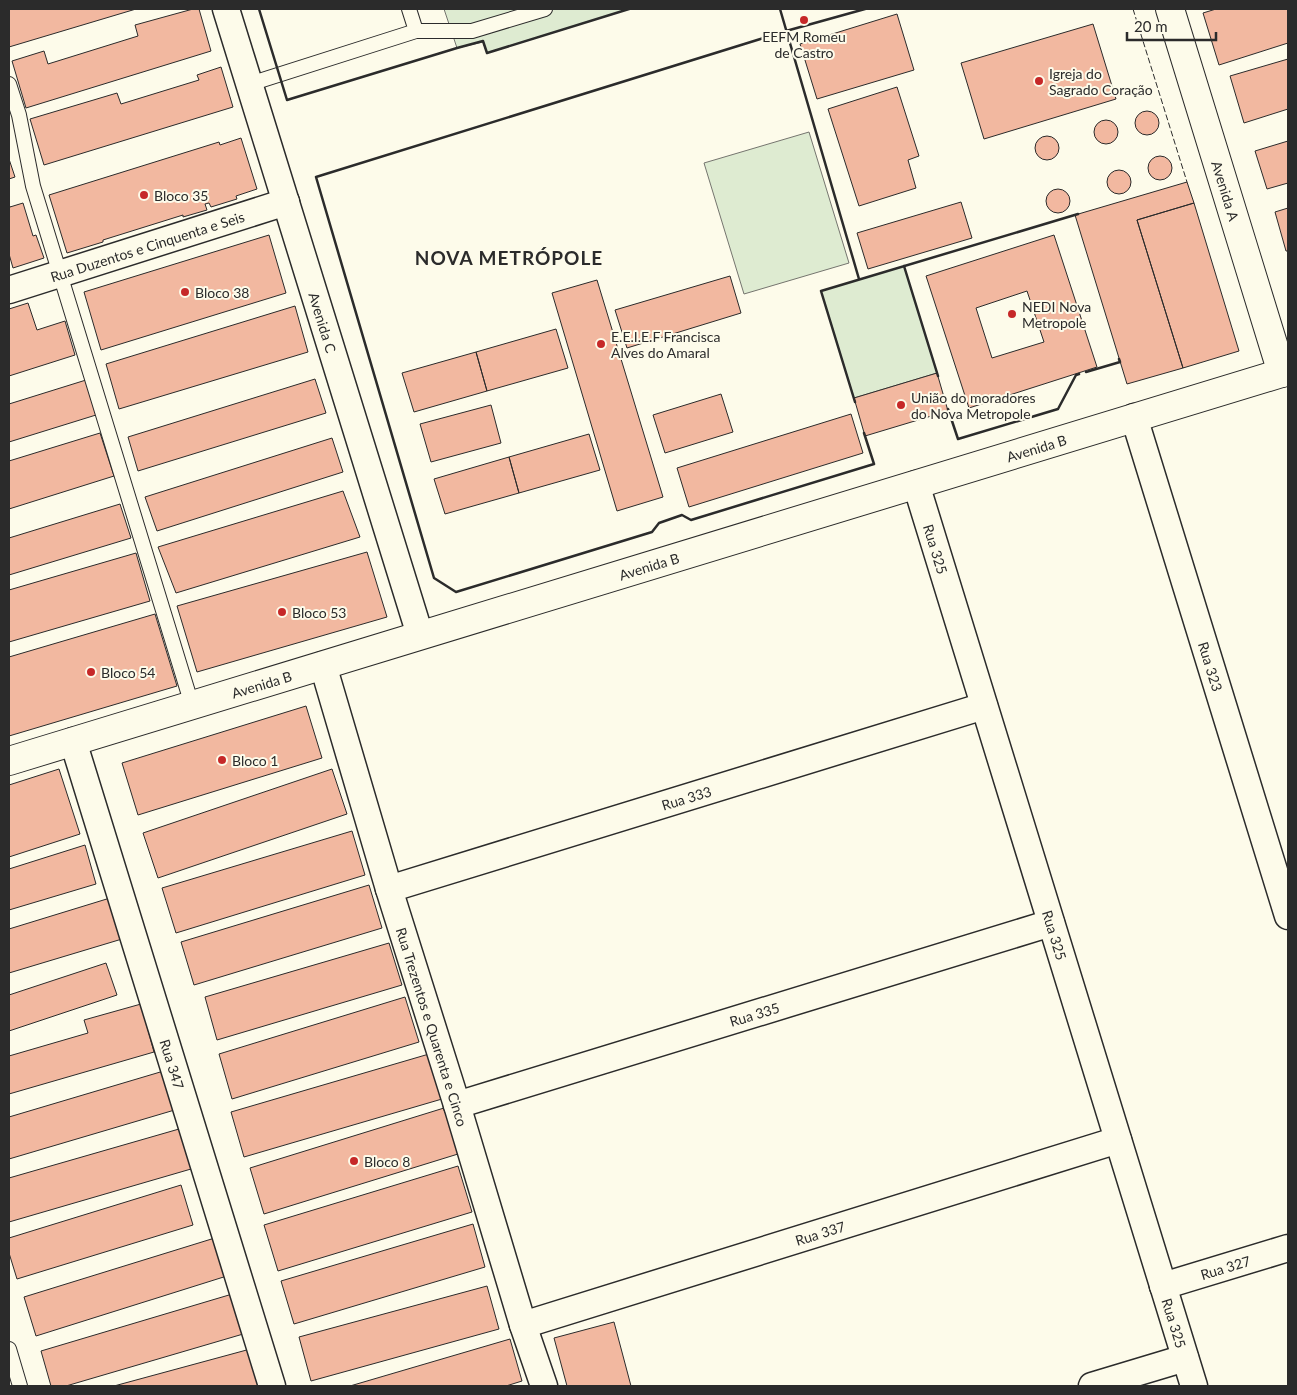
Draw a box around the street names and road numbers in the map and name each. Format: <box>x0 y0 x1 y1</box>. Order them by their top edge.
street label: Avenida A <box>1209 158 1243 223</box>
street label: Rua Duzentos e Cinquenta e Seis <box>48 207 246 285</box>
street label: Avenida C <box>306 290 341 355</box>
street label: Avenida B <box>1004 431 1068 465</box>
street label: Rua 325 <box>920 522 952 576</box>
street label: Avenida B <box>617 549 681 583</box>
street label: Rua 323 <box>1195 639 1227 693</box>
street label: Avenida B <box>229 667 294 701</box>
street label: Rua 333 <box>659 782 713 813</box>
street label: Rua 325 <box>1039 908 1071 962</box>
street label: Rua Trezentos e Quarenta e Cinco <box>393 925 471 1128</box>
street label: Rua 335 <box>727 998 781 1030</box>
street label: Rua 347 <box>157 1037 188 1091</box>
street label: Rua 337 <box>793 1217 847 1248</box>
street label: Rua 327 <box>1198 1252 1252 1283</box>
street label: Rua 325 <box>1159 1296 1190 1350</box>

